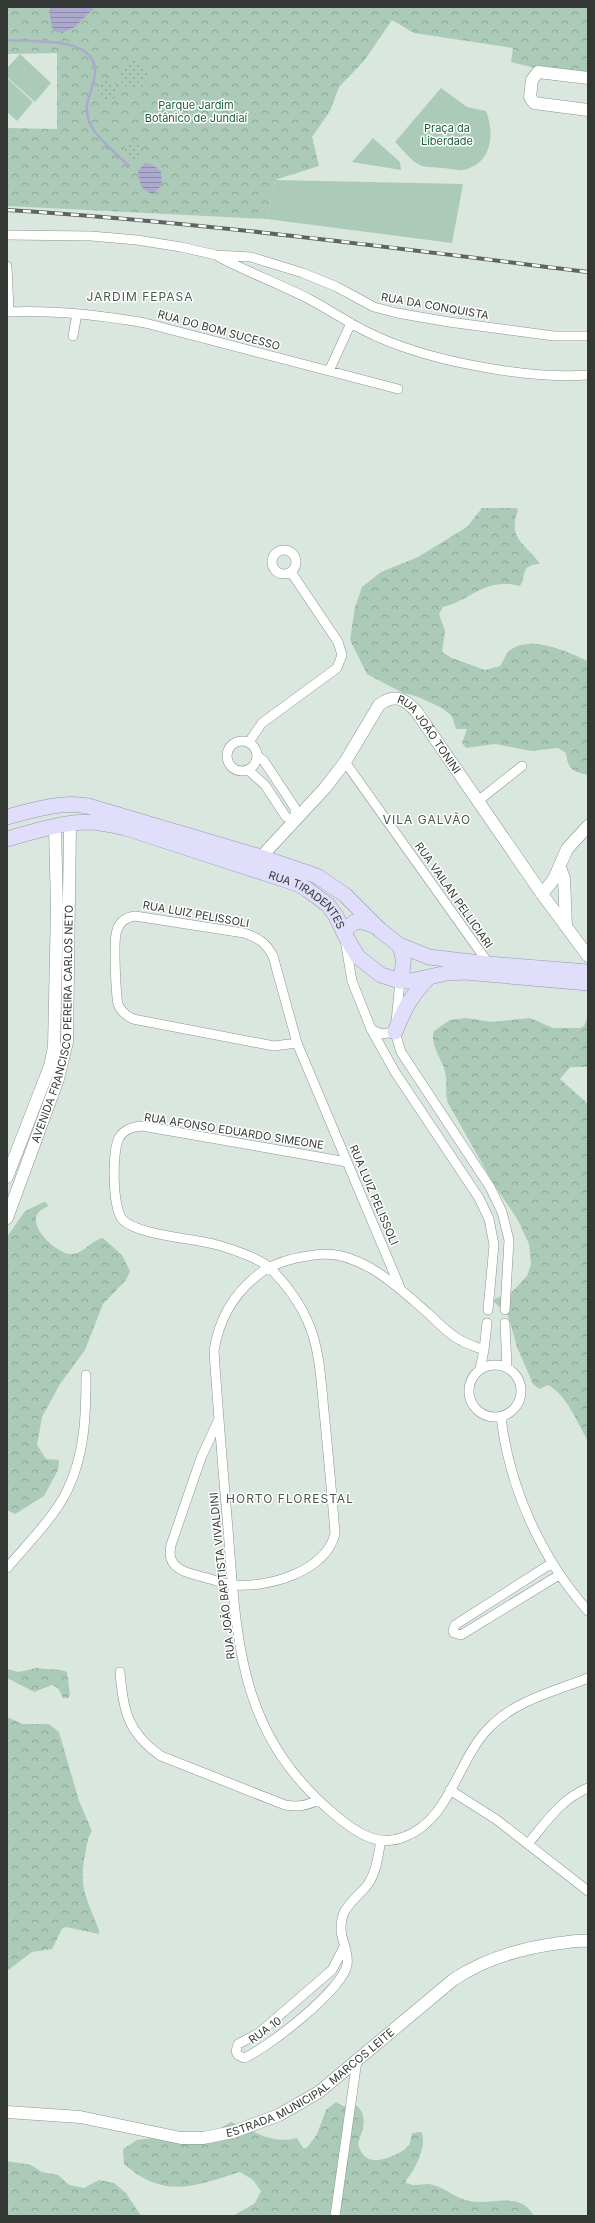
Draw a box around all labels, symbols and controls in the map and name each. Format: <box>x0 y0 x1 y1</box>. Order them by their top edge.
park label: Parque Jardim Botânico de Jundiaí <box>145 98 248 125</box>
park label: Praça da Liberdade <box>421 121 473 148</box>
district label: JARDIM FEPASA <box>86 289 194 304</box>
street label: RUA DA CONQUISTA <box>380 290 490 322</box>
street label: RUA DO BOM SUCESSO <box>156 307 282 353</box>
street label: RUA JOÃO TONINI <box>395 692 464 776</box>
district label: VILA GALVÃO <box>383 812 471 827</box>
street label: RUA VAILAN PELLICIARI <box>412 839 496 951</box>
street label: RUA TIRADENTES <box>267 868 348 931</box>
street label: RUA LUIZ PELISSOLI <box>142 898 250 930</box>
street label: AVENIDA FRANCISCO PEREIRA CARLOS NETO <box>28 905 76 1145</box>
street label: RUA AFONSO EDUARDO SIMEONE <box>143 1110 325 1152</box>
street label: RUA LUIZ PELISSOLI <box>347 1143 401 1247</box>
district label: HORTO FLORESTAL <box>226 1491 354 1506</box>
street label: RUA JOÃO BAPTISTA VIVALDINI <box>206 1492 238 1660</box>
street label: RUA 10 <box>246 2013 284 2047</box>
street label: ESTRADA MUNICIPAL MARCOS LEITE <box>225 2025 397 2140</box>

